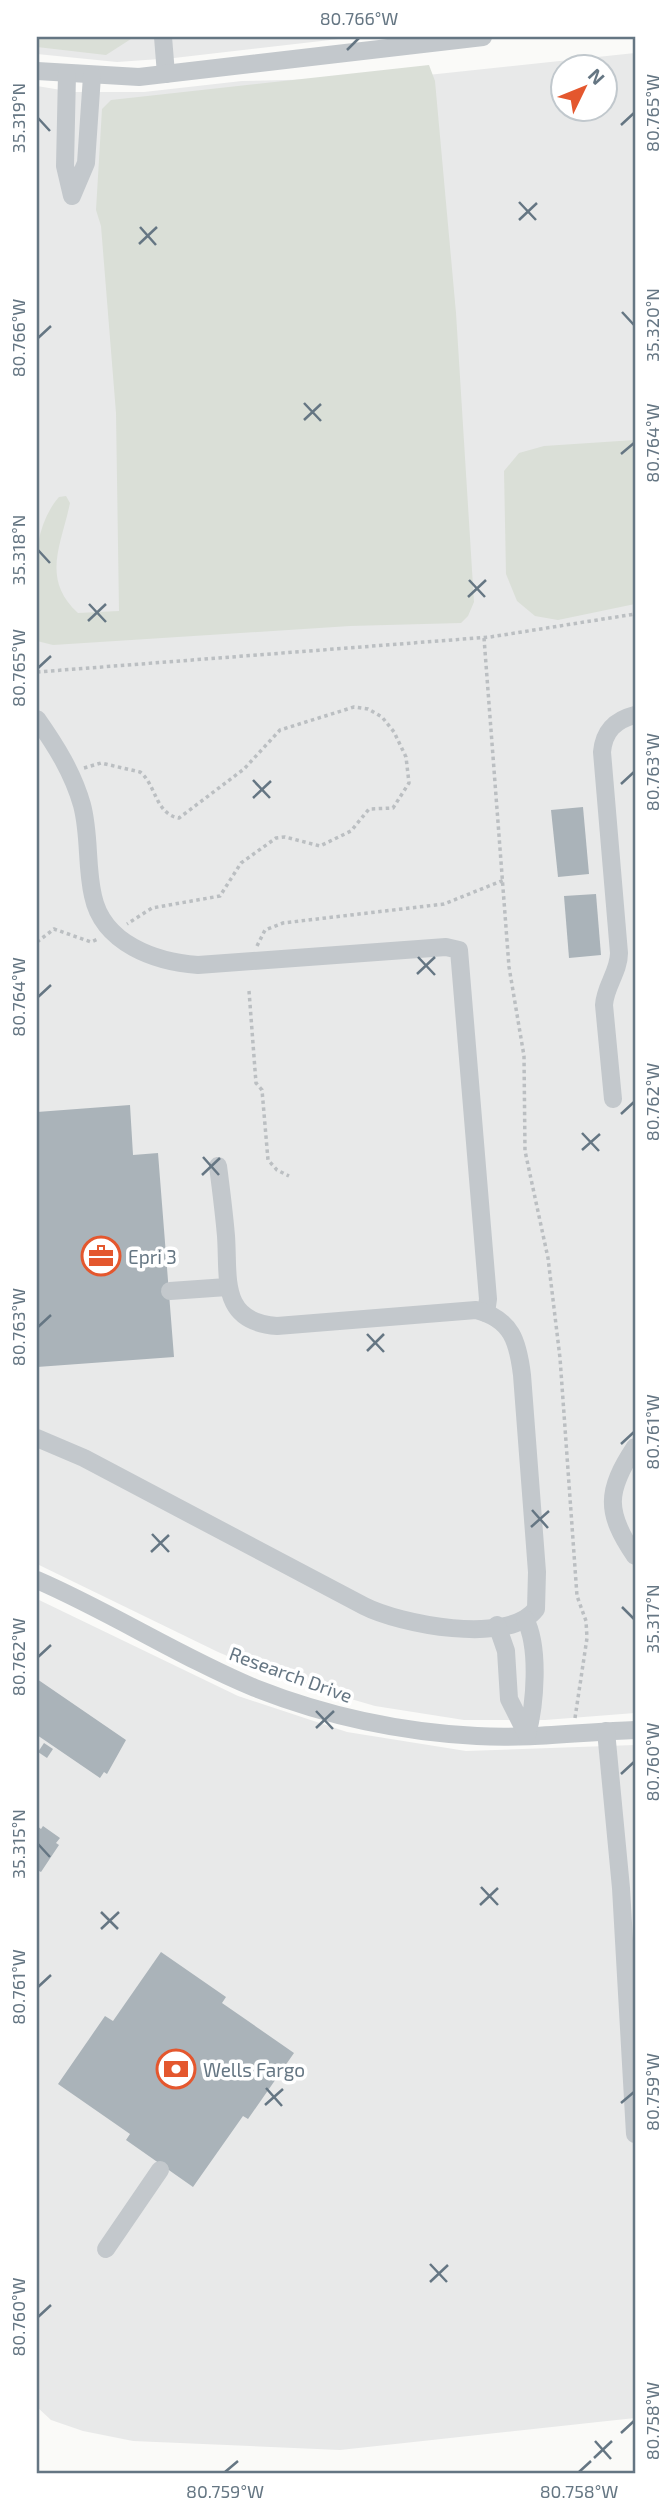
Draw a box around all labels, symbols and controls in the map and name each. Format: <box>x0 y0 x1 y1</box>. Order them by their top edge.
text: 80.766°W <box>320 7 398 29</box>
north arrow <box>550 52 620 122</box>
text: N <box>584 63 610 89</box>
text: 80.765°W <box>641 74 663 152</box>
text: 35.319°N <box>7 83 29 153</box>
text: 35.320°N <box>641 288 663 362</box>
text: 80.766°W <box>7 299 29 377</box>
text: 80.764°W <box>641 403 663 483</box>
text: 35.318°N <box>7 514 29 586</box>
text: 80.765°W <box>7 629 29 707</box>
text: 80.763°W <box>641 733 663 811</box>
text: 80.764°W <box>7 957 29 1037</box>
text: 80.762°W <box>641 1063 663 1141</box>
office icon: Epri 3 <box>80 1235 122 1277</box>
place label: Epri 3 <box>128 1245 177 1268</box>
text: 80.763°W <box>7 1288 29 1366</box>
text: 80.761°W <box>641 1394 663 1470</box>
text: 35.317°N <box>641 1584 663 1654</box>
text: 80.762°W <box>7 1618 29 1696</box>
street label: Research Drive <box>226 1641 356 1707</box>
text: 80.760°W <box>641 1722 663 1802</box>
text: 35.315°N <box>7 1809 29 1879</box>
text: 80.761°W <box>7 1949 29 2025</box>
bank icon: Wells Fargo <box>155 2048 197 2090</box>
text: 80.759°W <box>641 2053 663 2131</box>
place label: Wells Fargo <box>203 2058 305 2081</box>
text: 80.760°W <box>7 2277 29 2357</box>
text: 80.758°W <box>641 2382 663 2460</box>
text: 80.759°W <box>186 2480 264 2502</box>
text: 80.758°W <box>540 2480 618 2502</box>

